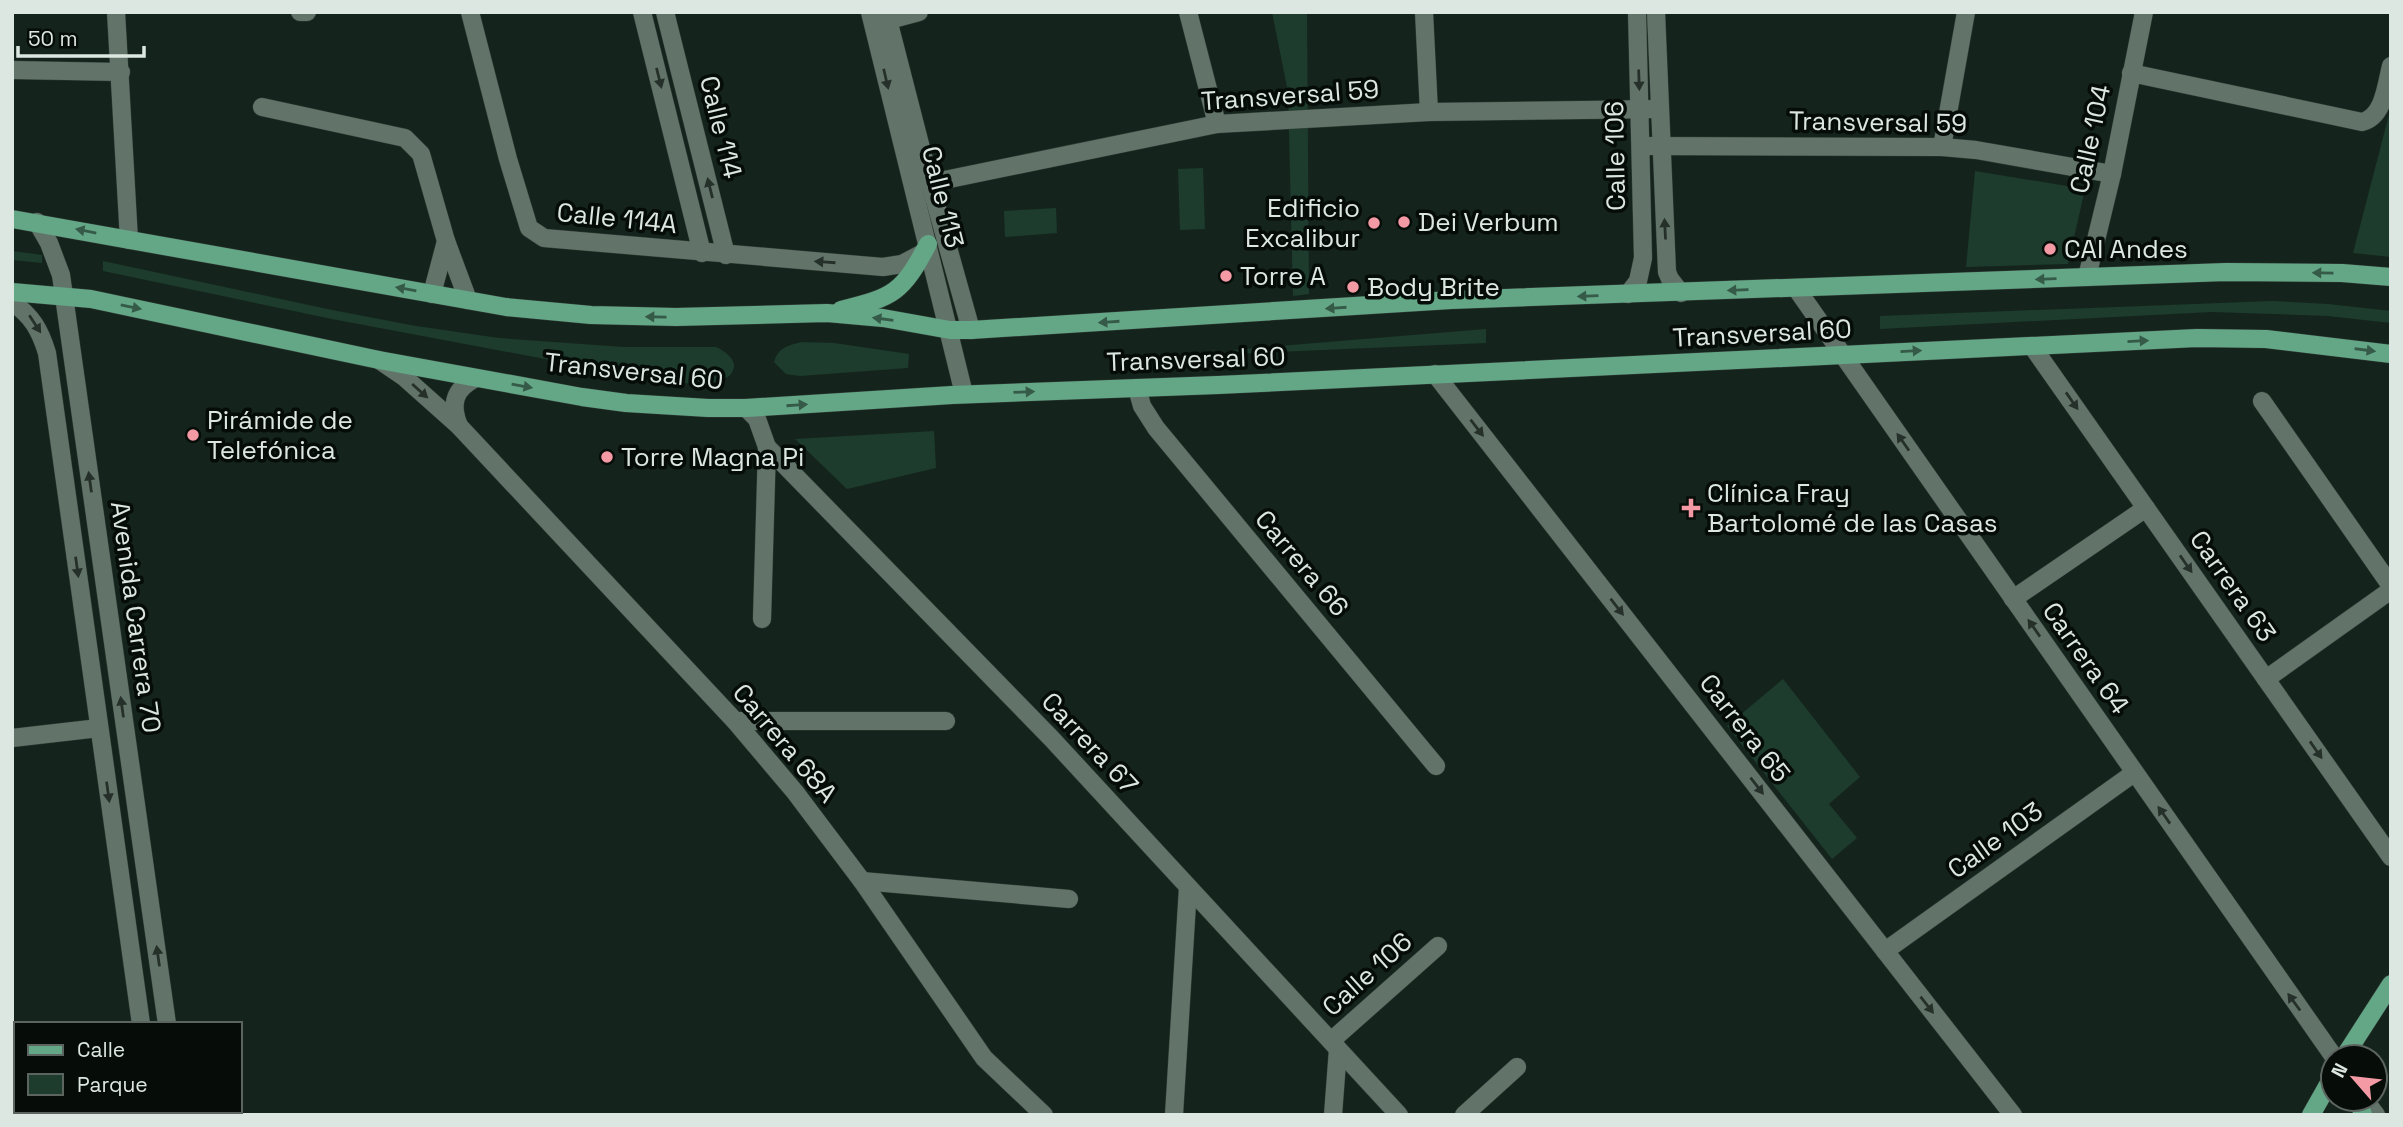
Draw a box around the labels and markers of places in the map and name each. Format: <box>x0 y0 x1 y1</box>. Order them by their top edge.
place label: Edificio Excalibur <box>1245 191 1360 255</box>
place label: Dei Verbum <box>1418 205 1559 239</box>
marker: Dei Verbum <box>1396 214 1412 230</box>
marker: Edificio Excalibur <box>1366 215 1382 231</box>
place label: CAI Andes <box>2064 232 2188 266</box>
marker: CAI Andes <box>2042 241 2058 257</box>
place label: Torre A <box>1240 259 1326 293</box>
marker: Torre A <box>1218 268 1234 284</box>
place label: Body Brite <box>1367 270 1500 304</box>
marker: Body Brite <box>1345 279 1361 295</box>
place label: Pirámide de Telefónica <box>207 403 353 467</box>
marker: Pirámide de Telefónica <box>185 427 201 443</box>
place label: Torre Magna Pi <box>621 440 804 474</box>
marker: Torre Magna Pi <box>599 449 615 465</box>
place label: Clínica Fray Bartolomé de las Casas <box>1707 476 1997 540</box>
marker: Clínica Fray Bartolomé de las Casas <box>1681 498 1701 518</box>

